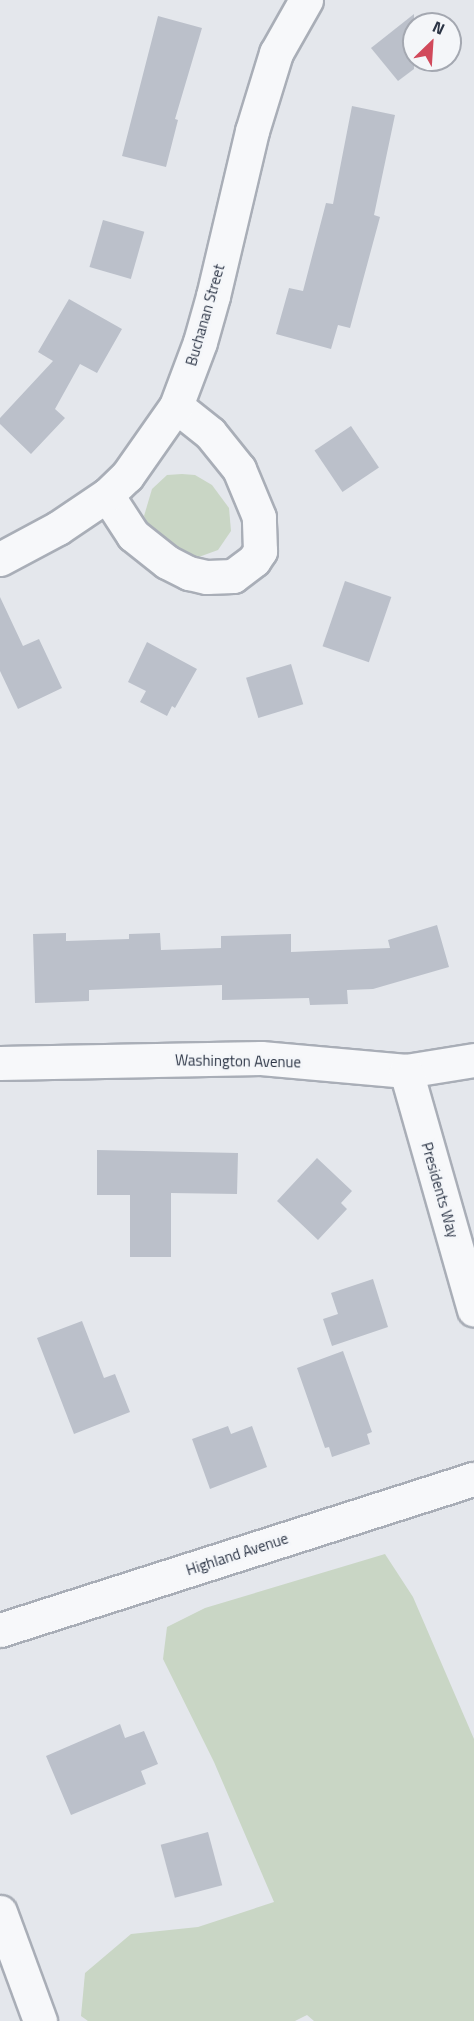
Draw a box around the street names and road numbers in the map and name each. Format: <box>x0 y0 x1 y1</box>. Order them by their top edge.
street label: Buchanan Street <box>182 262 228 368</box>
street label: Washington Avenue <box>175 1051 301 1071</box>
street label: Presidents Way <box>418 1140 462 1240</box>
street label: Highland Avenue <box>184 1529 290 1579</box>

